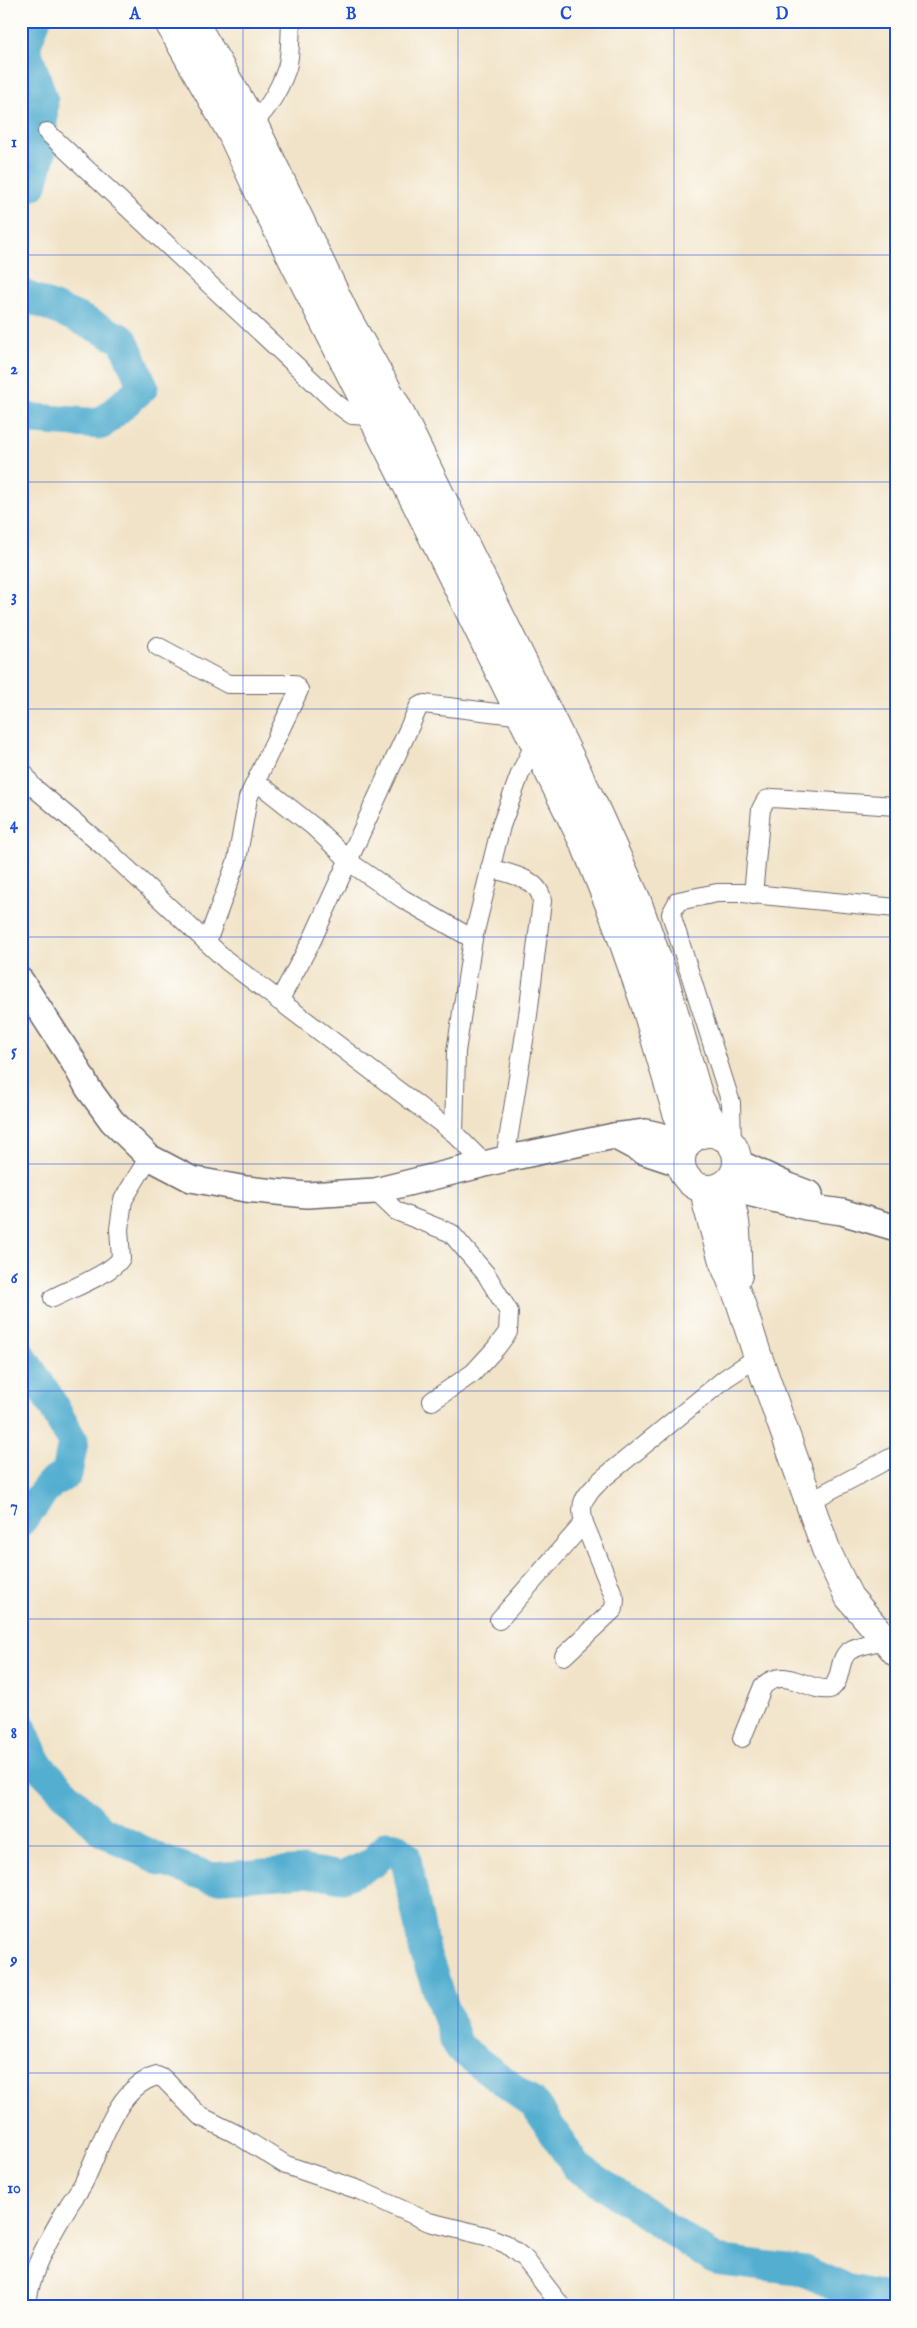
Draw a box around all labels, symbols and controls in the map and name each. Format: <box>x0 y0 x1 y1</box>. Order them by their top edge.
text: A <box>129 5 142 25</box>
text: B <box>346 5 357 25</box>
text: C <box>560 5 572 25</box>
text: D <box>776 5 789 25</box>
text: 1 <box>11 133 17 153</box>
text: 2 <box>10 360 18 380</box>
text: 3 <box>11 587 17 607</box>
text: 4 <box>10 815 19 835</box>
text: 5 <box>11 1042 17 1062</box>
text: 6 <box>11 1269 19 1289</box>
text: 7 <box>10 1497 18 1517</box>
text: 8 <box>11 1724 17 1744</box>
text: 9 <box>10 1951 18 1971</box>
text: 10 <box>7 2179 21 2199</box>

